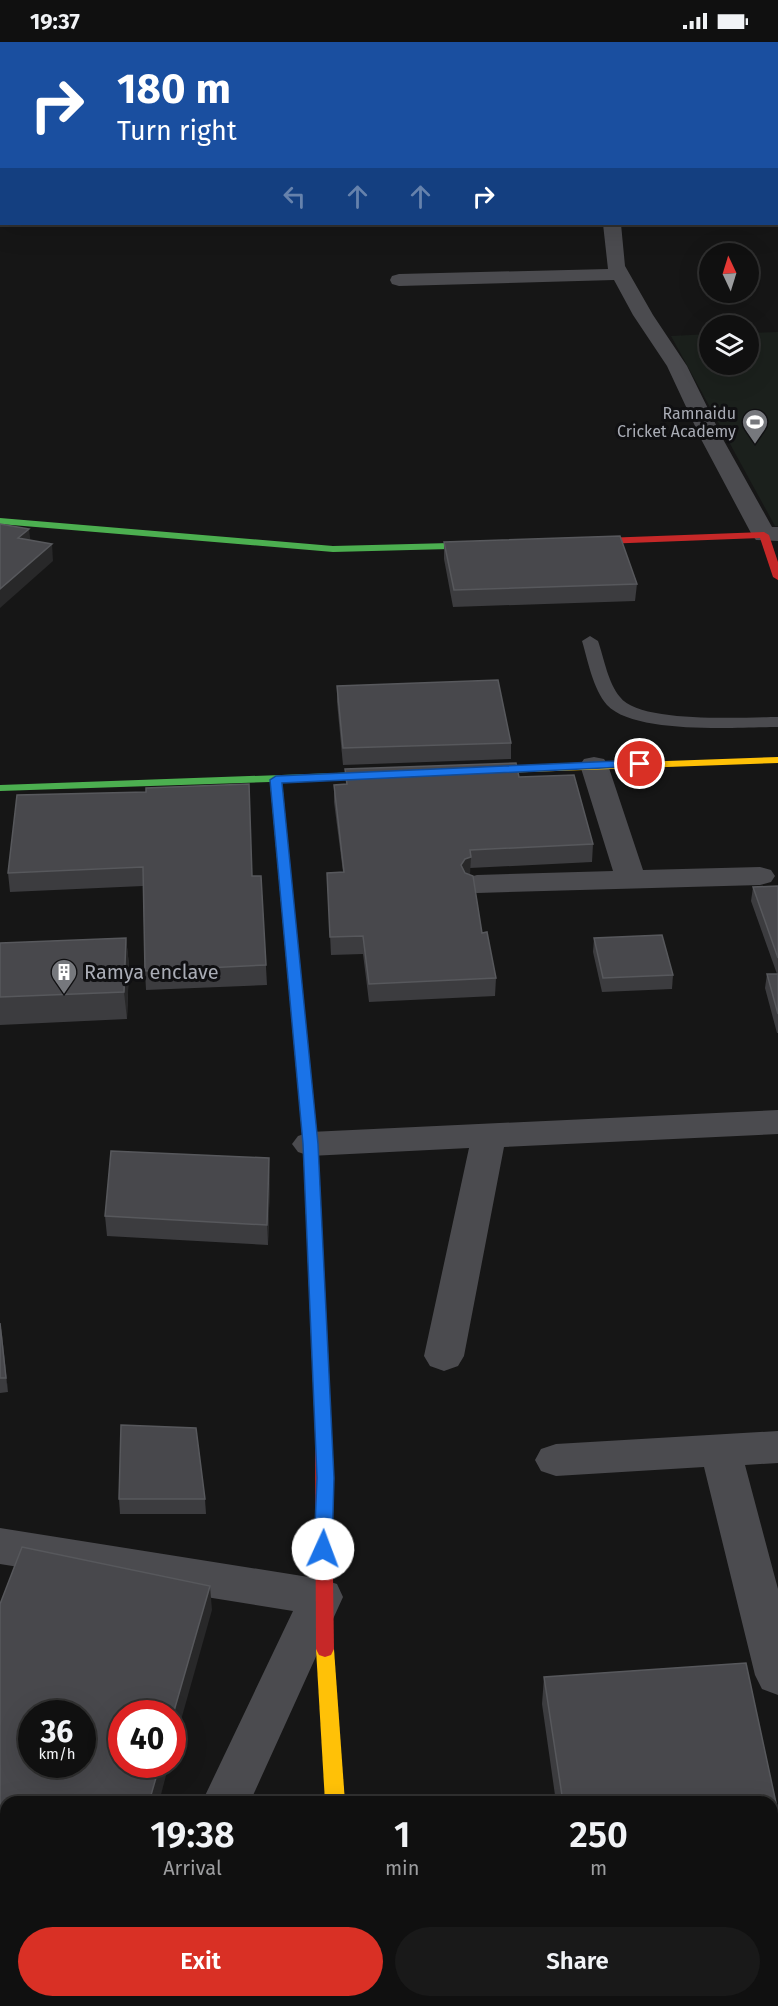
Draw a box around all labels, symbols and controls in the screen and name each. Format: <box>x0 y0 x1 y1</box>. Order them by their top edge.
text: 19:37 <box>30 8 80 35</box>
text: 180 m <box>117 64 231 114</box>
icon: right <box>18 66 96 144</box>
text: Turn right <box>117 115 237 147</box>
icon: left <box>278 180 311 213</box>
icon: ahead <box>341 180 374 213</box>
icon: ahead <box>404 180 437 213</box>
icon: right <box>467 180 500 213</box>
north arrow <box>699 243 759 303</box>
map controls <box>699 243 759 375</box>
button: layers <box>699 315 759 375</box>
place label: Ramnaidu Cricket Academy <box>617 404 736 441</box>
sports icon: Ramnaidu Cricket Academy <box>740 407 770 445</box>
pin <box>614 738 665 789</box>
icon: arrive <box>623 747 656 780</box>
building icon: Ramya enclave <box>49 957 79 995</box>
place label: Ramya enclave <box>84 960 219 984</box>
position arrow <box>291 1517 355 1581</box>
speed limit sign: 40 <box>108 1700 186 1778</box>
text: 36 <box>41 1714 73 1750</box>
text: km/h <box>38 1745 76 1763</box>
text: 19:38 <box>150 1813 235 1857</box>
text: 1 <box>394 1813 410 1857</box>
text: 250 <box>570 1813 628 1857</box>
text: Arrival <box>163 1856 222 1880</box>
text: min <box>385 1856 419 1880</box>
text: m <box>590 1856 607 1880</box>
button: Exit <box>18 1927 383 1996</box>
button: Share <box>395 1927 760 1996</box>

